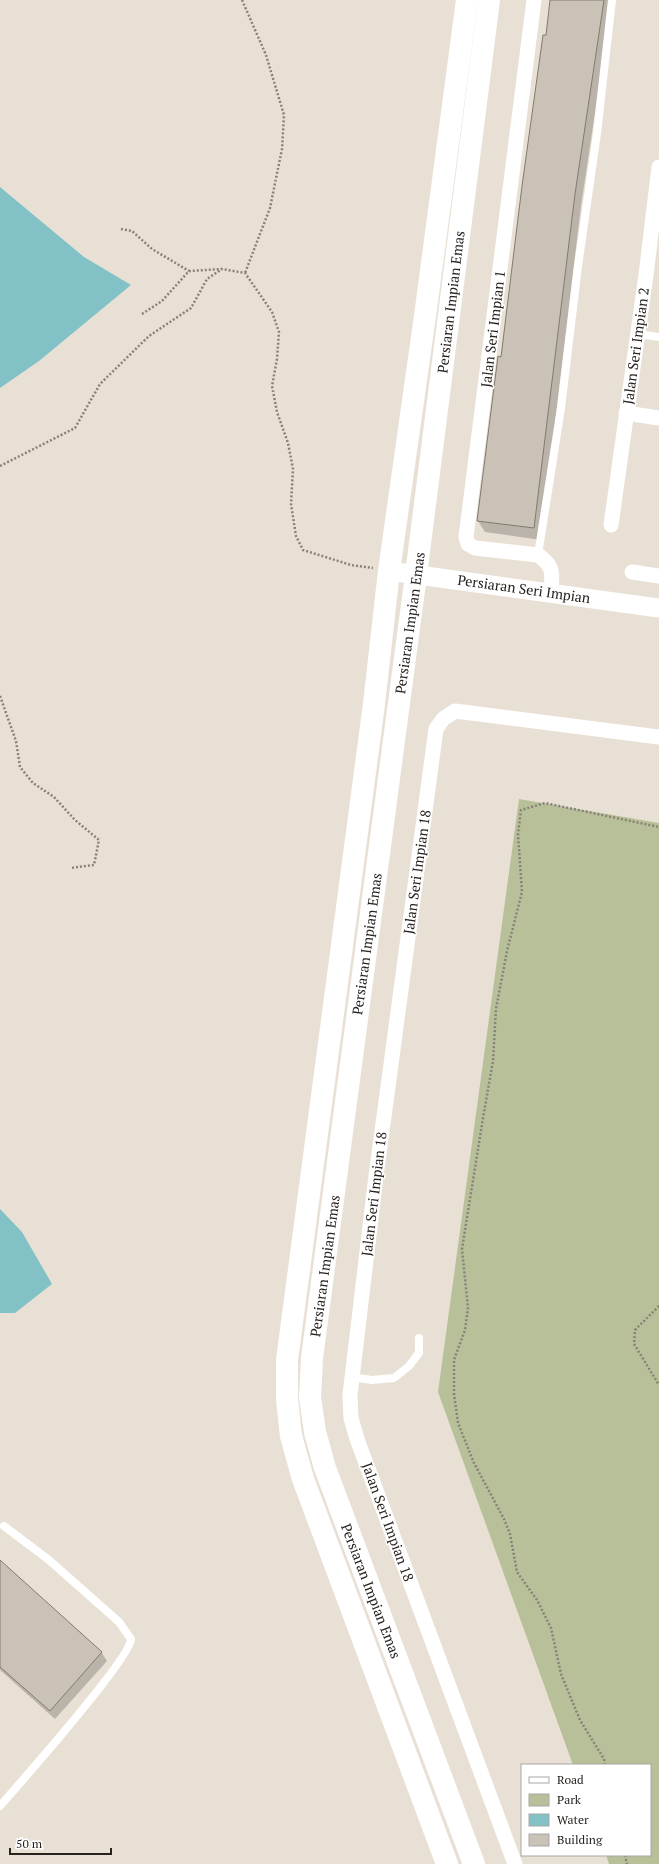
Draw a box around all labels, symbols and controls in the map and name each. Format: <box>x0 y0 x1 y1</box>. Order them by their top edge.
street label: Persiaran Impian Emas <box>432 230 469 374</box>
street label: Jalan Seri Impian 1 <box>476 269 509 389</box>
street label: Jalan Seri Impian 2 <box>618 286 653 406</box>
street label: Persiaran Impian Emas <box>390 551 429 695</box>
street label: Persiaran Seri Impian <box>456 570 592 607</box>
street label: Jalan Seri Impian 18 <box>398 809 435 935</box>
street label: Persiaran Impian Emas <box>347 872 386 1016</box>
street label: Jalan Seri Impian 18 <box>356 1131 391 1257</box>
street label: Persiaran Impian Emas <box>305 1194 344 1338</box>
street label: Jalan Seri Impian 18 <box>358 1460 419 1584</box>
street label: Persiaran Impian Emas <box>337 1521 406 1661</box>
legend <box>521 1764 651 1856</box>
text: Road <box>557 1772 584 1787</box>
text: Park <box>557 1792 582 1807</box>
text: Water <box>557 1812 589 1827</box>
scale bar <box>10 1830 111 1856</box>
text: Building <box>557 1832 603 1847</box>
text: 50 m <box>16 1836 43 1851</box>

